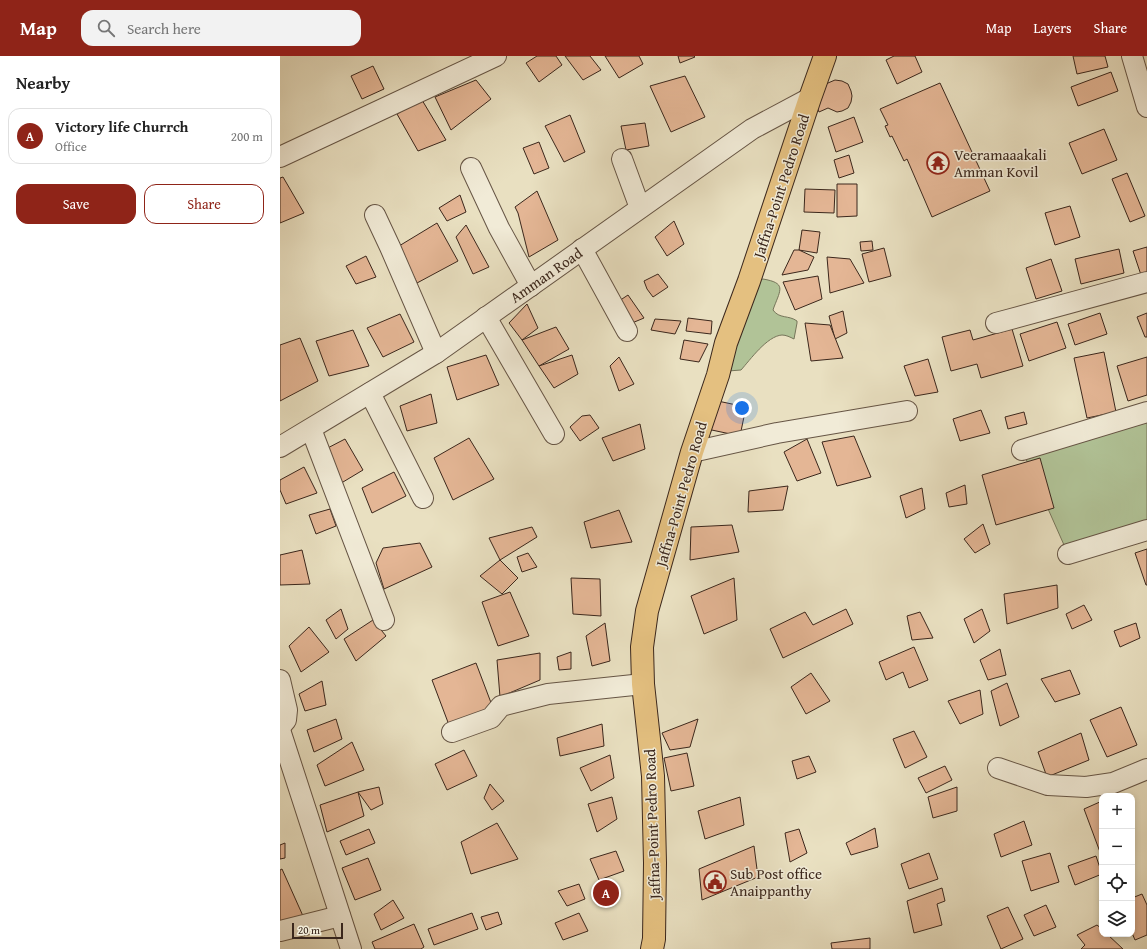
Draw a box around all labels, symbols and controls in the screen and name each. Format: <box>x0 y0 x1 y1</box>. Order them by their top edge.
search box <box>81 10 361 46</box>
text: Map <box>20 14 57 42</box>
icon: search <box>95 17 117 39</box>
text: Search here <box>127 18 201 39</box>
text: Map <box>986 18 1012 38</box>
text: Layers <box>1034 18 1072 38</box>
text: Share <box>1094 18 1127 38</box>
text: Nearby <box>16 70 70 95</box>
street label: Jaffna-Point Pedro Road <box>747 111 814 263</box>
text: Victory life Churrch <box>55 116 188 137</box>
text: A <box>26 127 34 146</box>
text: 200 m <box>231 127 263 146</box>
text: Office <box>55 137 87 156</box>
place label: Veeramaaakali Amman Kovil <box>954 144 1047 182</box>
temple icon: Veeramaaakali Amman Kovil <box>925 150 951 176</box>
button: Save <box>16 184 136 224</box>
button: Share <box>144 184 264 224</box>
street label: Amman Road <box>506 242 586 308</box>
your location <box>732 398 752 418</box>
street label: Jaffna-Point Pedro Road <box>650 419 712 571</box>
street label: Jaffna-Point Pedro Road <box>639 748 665 902</box>
map controls <box>1099 793 1135 937</box>
button: + <box>1099 793 1135 829</box>
button: − <box>1099 829 1135 865</box>
place label: Sub Post office Anaippanthy <box>730 863 822 901</box>
button: locate <box>1099 865 1135 901</box>
public building icon: Sub Post office Anaippanthy <box>702 869 728 895</box>
pin: A <box>593 878 619 908</box>
button: layers <box>1099 901 1135 937</box>
scale bar <box>292 921 343 940</box>
text: 20 m <box>298 922 320 938</box>

